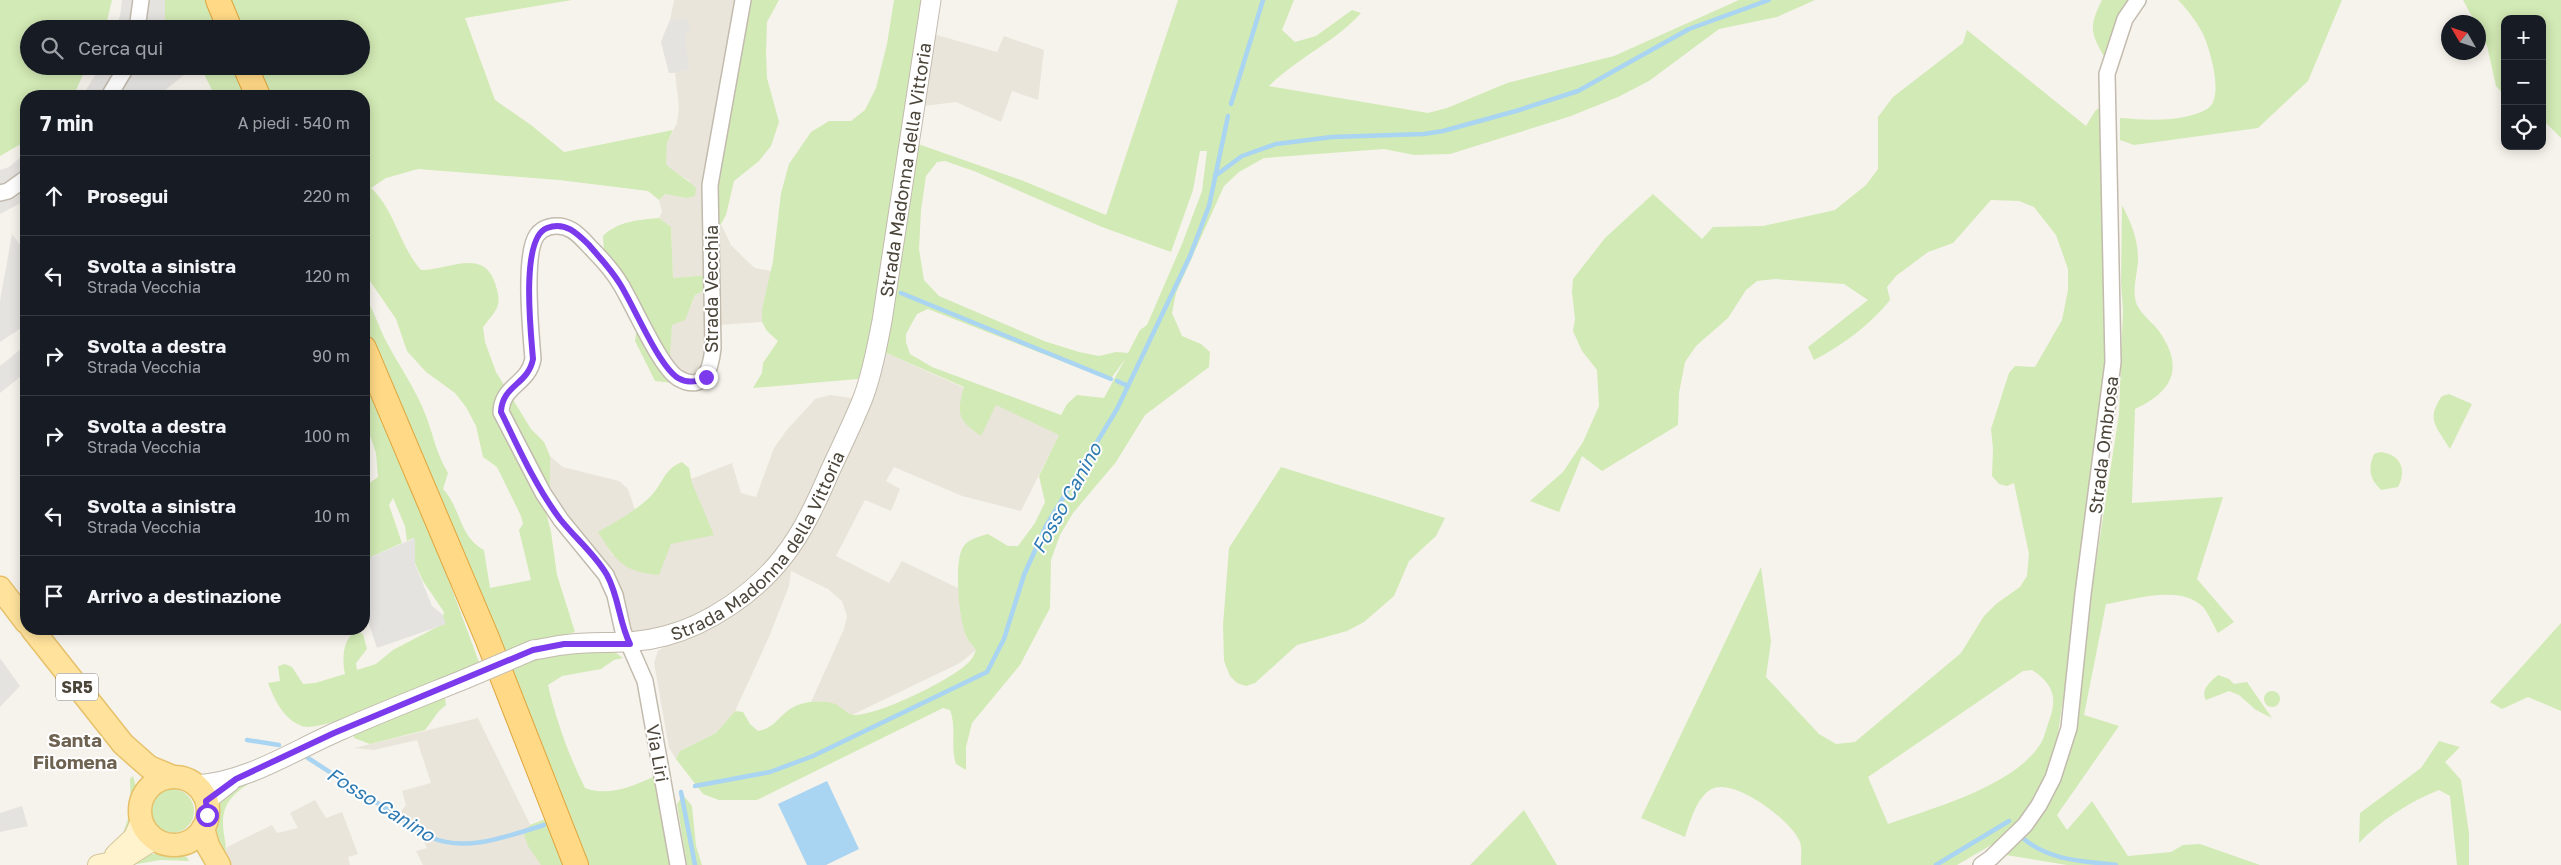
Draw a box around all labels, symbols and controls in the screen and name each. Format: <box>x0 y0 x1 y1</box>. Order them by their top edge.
north arrow <box>2441 15 2486 60</box>
map controls <box>2501 15 2546 150</box>
button: + <box>2501 15 2546 60</box>
search box <box>20 20 370 75</box>
icon: search <box>38 34 66 62</box>
text: Cerca qui <box>78 36 163 59</box>
street label: Strada Madonna della Vittoria <box>875 41 935 299</box>
button: − <box>2501 60 2546 105</box>
button: locate <box>2501 105 2546 150</box>
text: 7 min <box>40 110 94 136</box>
text: A piedi · 540 m <box>238 113 350 133</box>
icon: ahead <box>40 182 68 210</box>
text: Prosegui <box>87 184 168 207</box>
text: 220 m <box>303 186 350 206</box>
street label: Strada Vecchia <box>700 225 722 353</box>
text: Svolta a sinistra <box>87 254 236 277</box>
icon: left <box>40 262 68 290</box>
text: 120 m <box>305 266 350 286</box>
text: Strada Vecchia <box>87 277 201 297</box>
text: Svolta a destra <box>87 334 226 357</box>
icon: right <box>40 342 68 370</box>
text: 90 m <box>312 346 350 366</box>
text: Strada Vecchia <box>87 357 201 377</box>
route end <box>695 366 718 389</box>
street label: Strada Ombrosa <box>2084 375 2122 515</box>
text: Svolta a destra <box>87 414 226 437</box>
icon: right <box>40 422 68 450</box>
text: 100 m <box>304 426 350 446</box>
text: Strada Vecchia <box>87 437 201 457</box>
water label: Fosso Canino <box>1026 438 1106 557</box>
street label: Strada Madonna della Vittoria <box>668 447 849 645</box>
text: Svolta a sinistra <box>87 494 236 517</box>
icon: left <box>40 502 68 530</box>
text: 10 m <box>314 506 350 526</box>
text: Strada Vecchia <box>87 517 201 537</box>
icon: arrive <box>40 582 68 610</box>
text: Arrivo a destinazione <box>87 584 281 607</box>
road number: SR5 <box>56 674 98 700</box>
street label: Via Liri <box>642 722 674 784</box>
district label: Santa Filomena <box>33 728 117 773</box>
water label: Fosso Canino <box>323 762 440 847</box>
route start <box>196 804 219 827</box>

